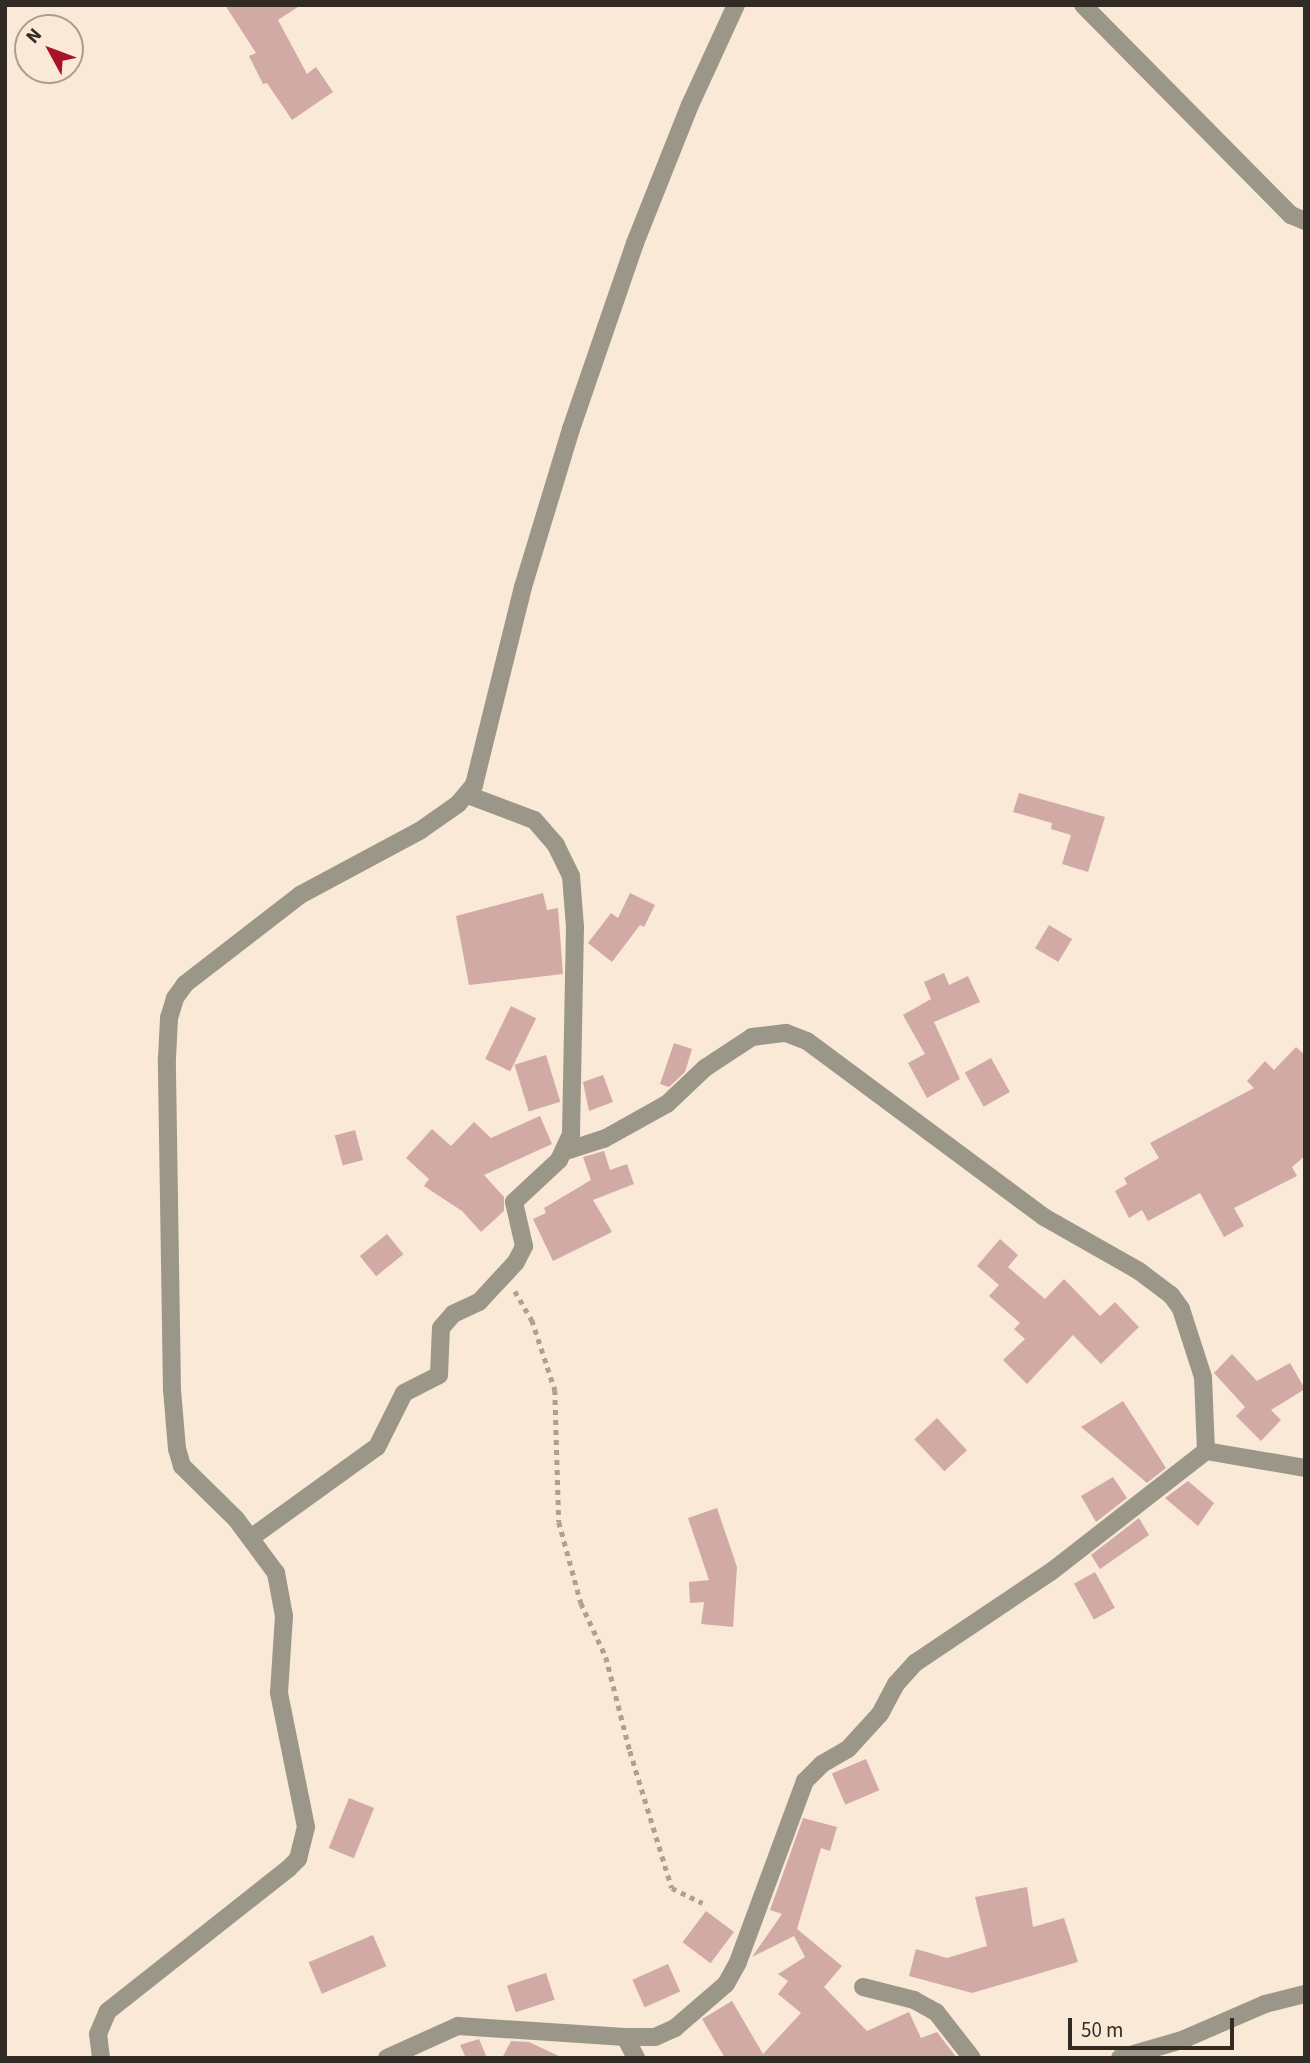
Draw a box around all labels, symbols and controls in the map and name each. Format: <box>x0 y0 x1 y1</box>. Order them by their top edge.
north arrow <box>14 14 84 84</box>
text: N <box>20 23 49 50</box>
scale bar <box>1072 2004 1238 2048</box>
text: 50 m <box>1081 2015 1123 2045</box>

